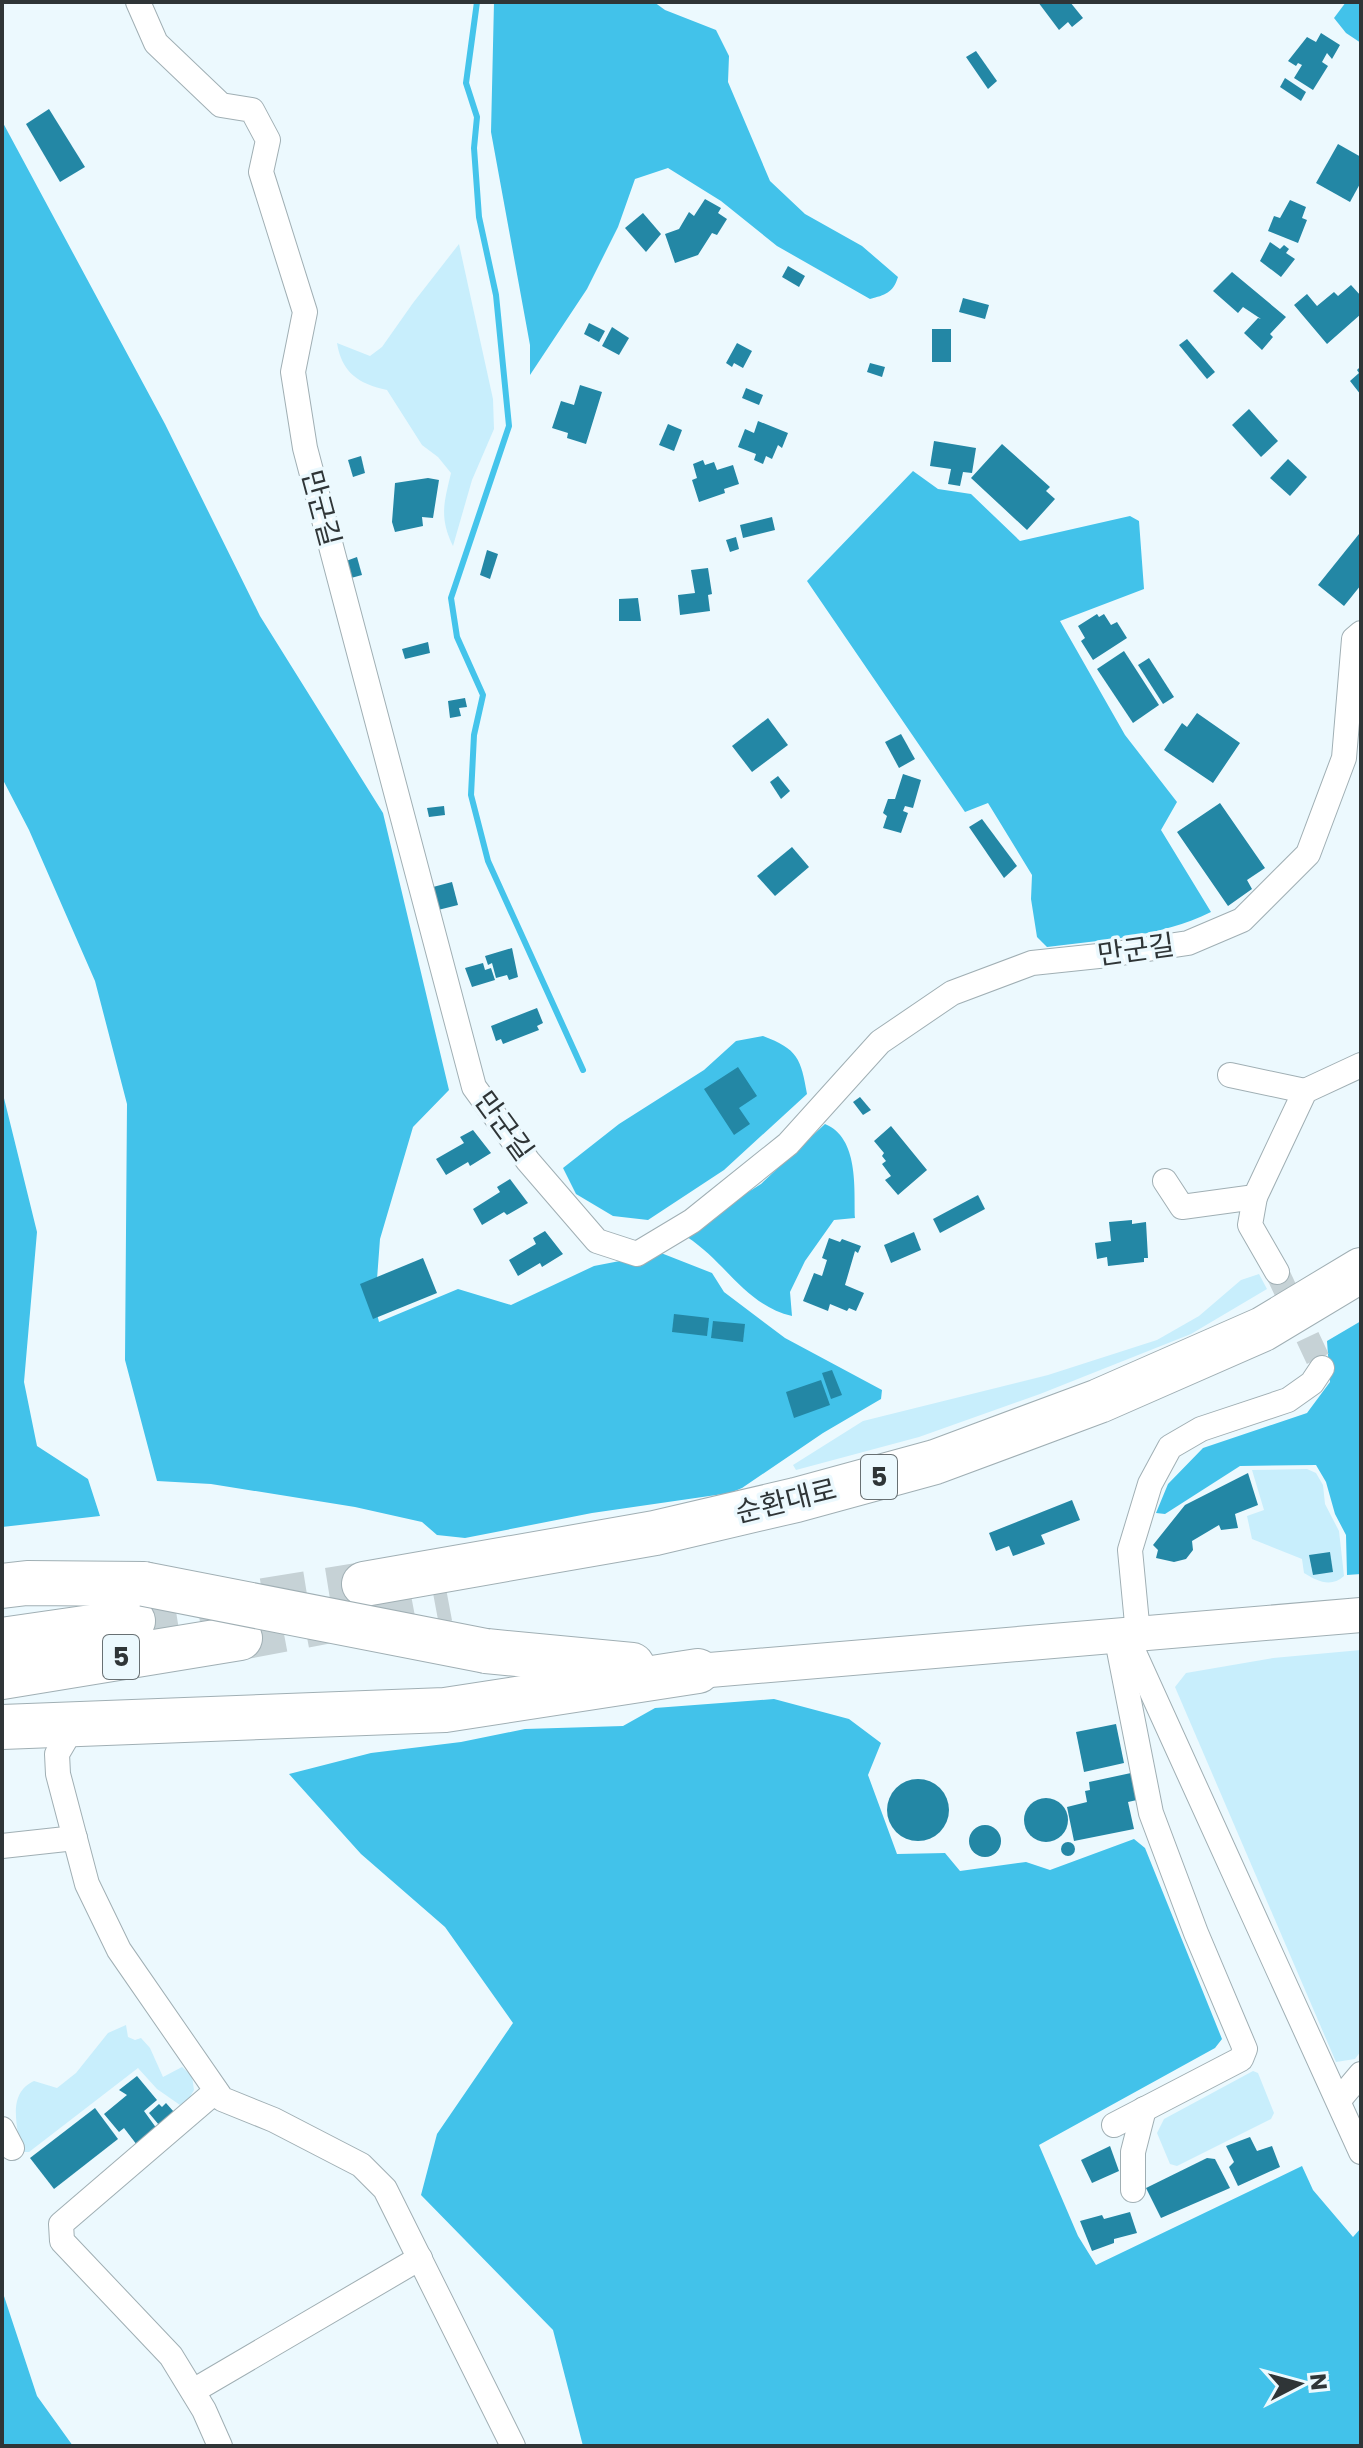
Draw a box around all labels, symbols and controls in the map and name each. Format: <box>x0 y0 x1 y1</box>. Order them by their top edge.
street label: 만군길 <box>292 466 350 550</box>
street label: 만군길 <box>1095 925 1177 975</box>
street label: 만군길 <box>466 1083 542 1169</box>
road number: 5 <box>861 1455 897 1499</box>
street label: 순환대로 <box>731 1470 841 1532</box>
road number: 5 <box>103 1635 139 1679</box>
north arrow <box>1259 2344 1339 2424</box>
text: N <box>1302 2372 1335 2392</box>

